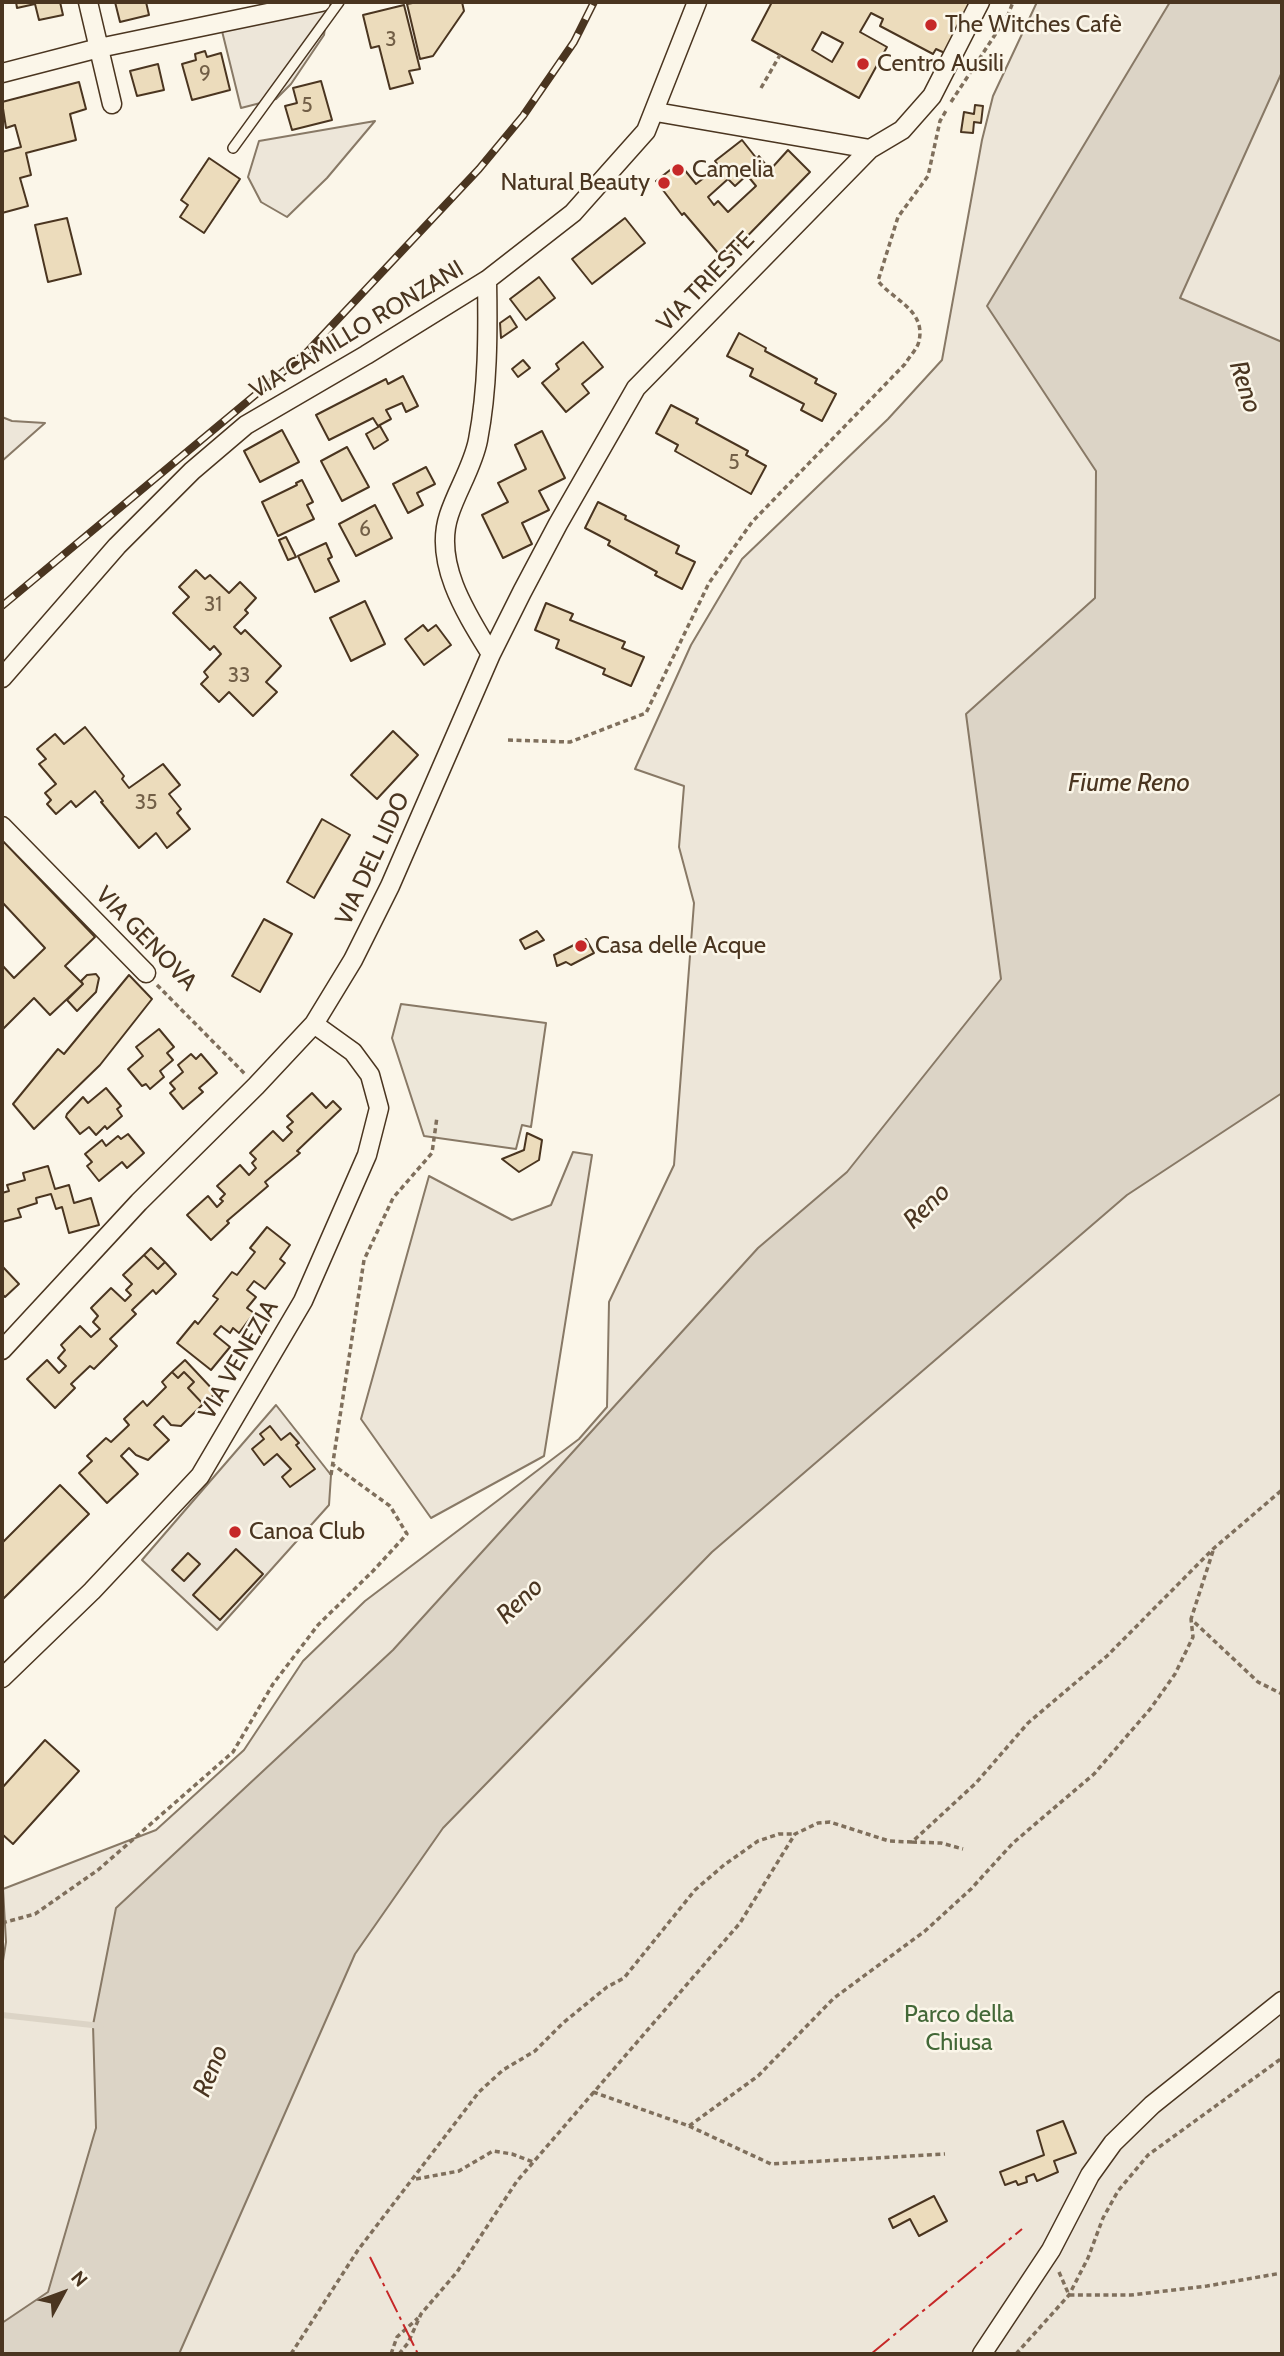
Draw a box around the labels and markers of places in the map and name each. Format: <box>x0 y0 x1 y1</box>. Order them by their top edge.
place label: The Witches Cafè <box>945 11 1122 39</box>
marker: The Witches Cafè <box>923 17 939 33</box>
place label: Centro Ausili <box>877 50 1004 78</box>
marker: Centro Ausili <box>855 56 871 72</box>
place label: Camelia <box>692 156 774 184</box>
marker: Camelia <box>670 162 686 178</box>
place label: Natural Beauty <box>500 169 650 197</box>
marker: Natural Beauty <box>656 175 672 191</box>
place label: Casa delle Acque <box>595 932 766 960</box>
marker: Casa delle Acque <box>573 938 589 954</box>
place label: Canoa Club <box>249 1518 365 1546</box>
marker: Canoa Club <box>227 1524 243 1540</box>

